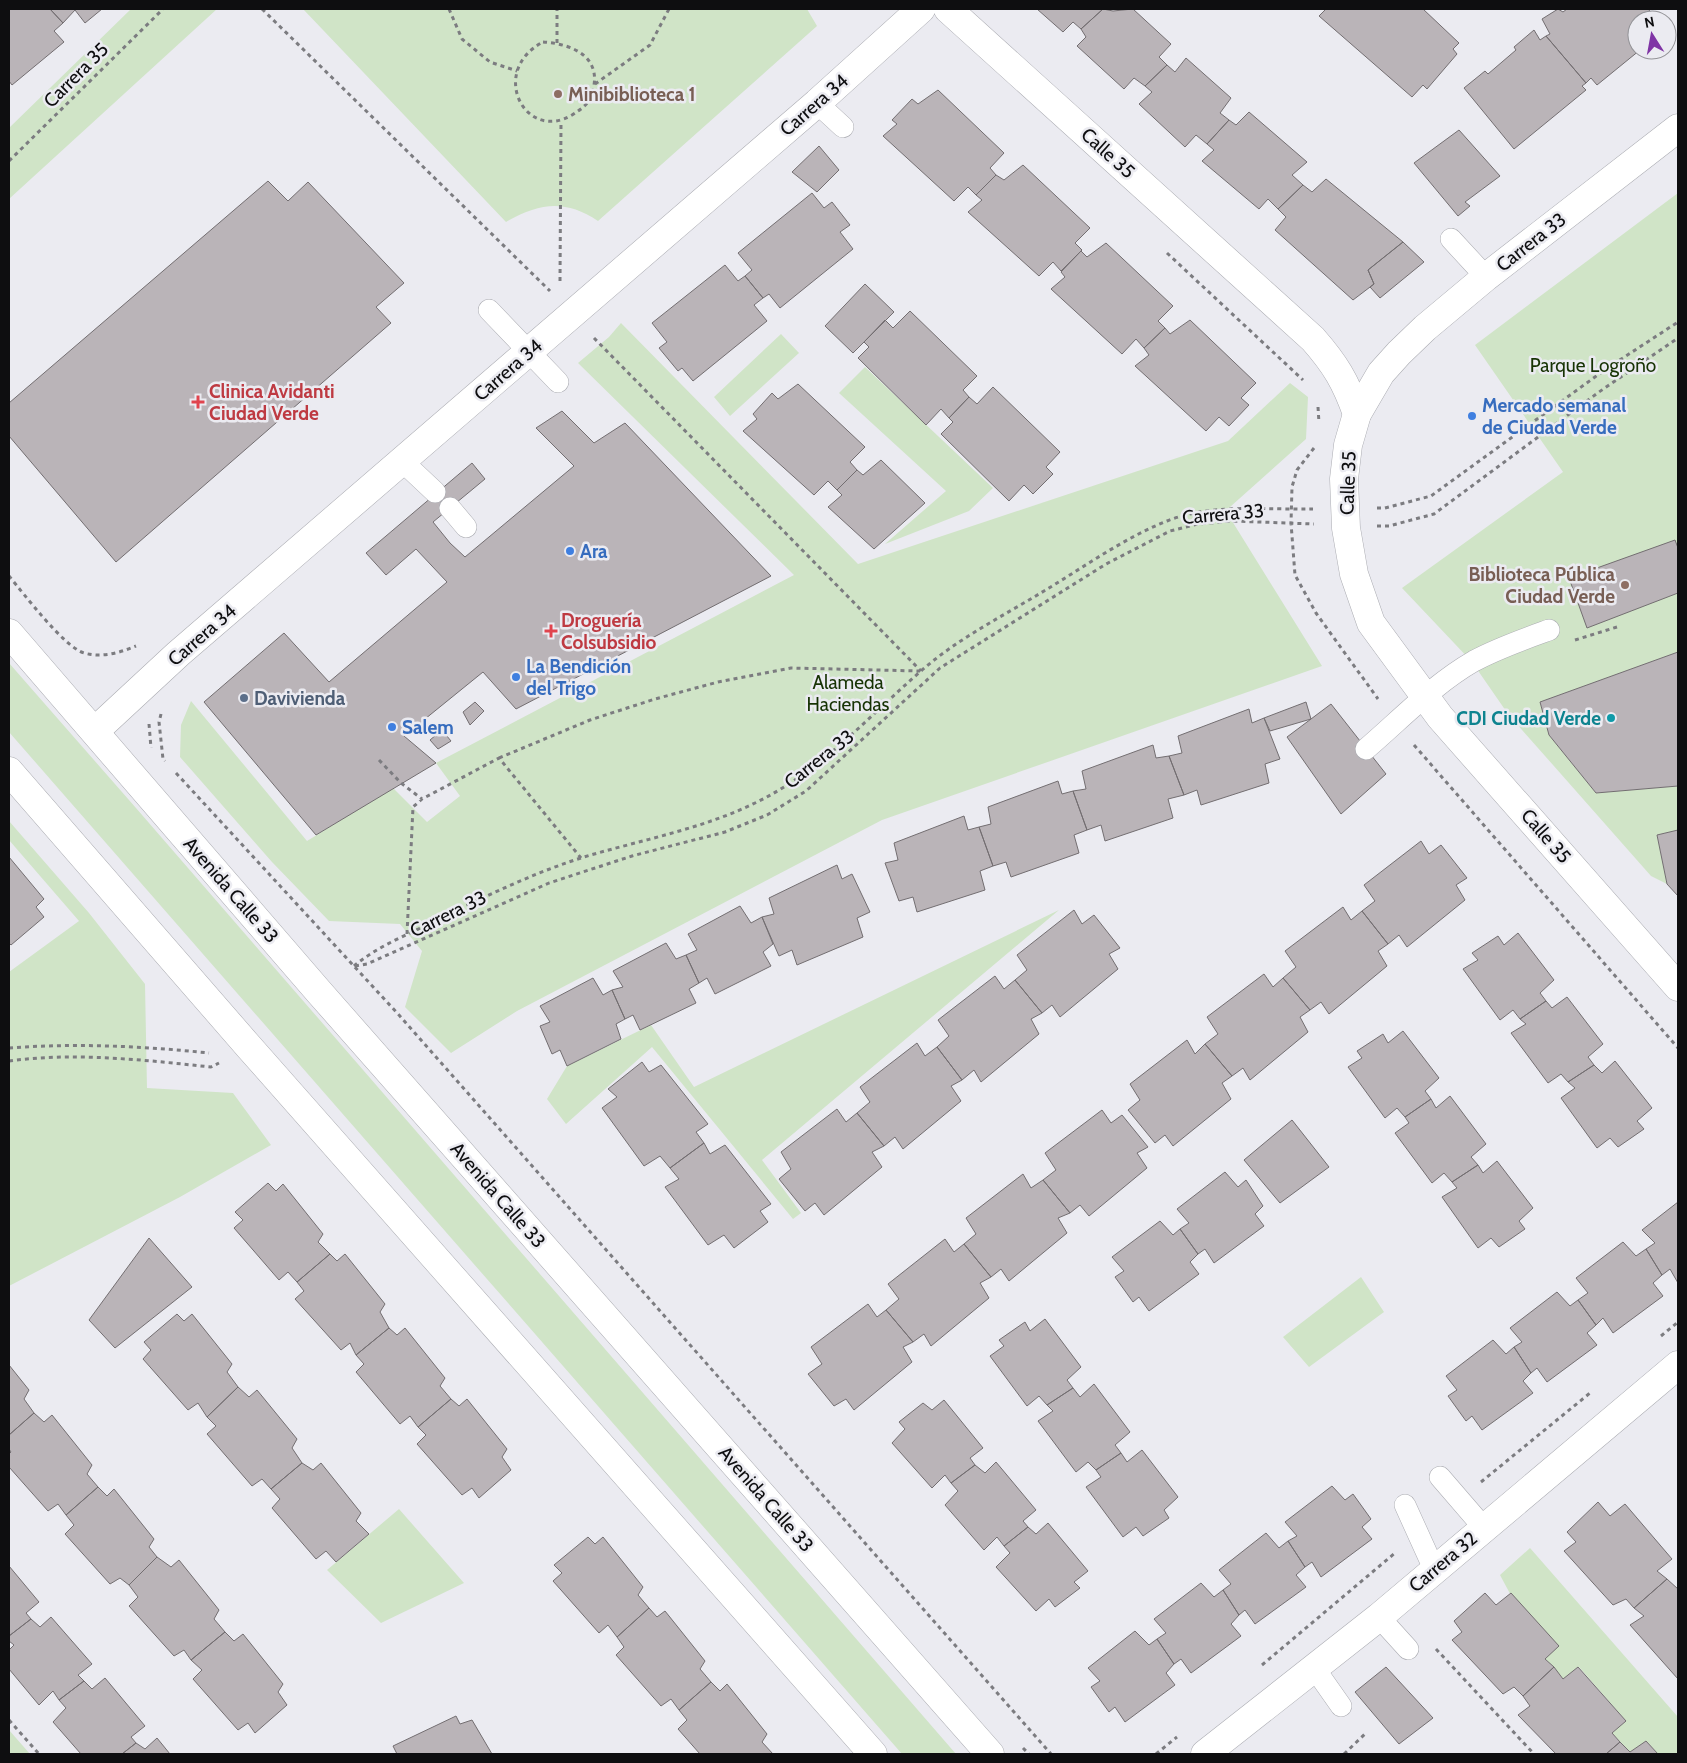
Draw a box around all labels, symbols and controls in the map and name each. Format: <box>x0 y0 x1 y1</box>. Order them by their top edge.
north arrow <box>1627 10 1677 60</box>
text: N <box>1643 12 1656 32</box>
street label: Carrera 35 <box>39 38 113 112</box>
street label: Carrera 34 <box>775 69 853 141</box>
place label: Minibiblioteca 1 <box>568 83 696 106</box>
marker: Minibiblioteca 1 <box>552 88 564 100</box>
street label: Calle 35 <box>1076 123 1140 183</box>
street label: Carrera 33 <box>1492 208 1570 276</box>
street label: Carrera 34 <box>469 334 547 406</box>
park label: Parque Logroño <box>1530 354 1656 377</box>
place label: Clinica Avidanti Ciudad Verde <box>209 380 335 425</box>
place label: Mercado semanal de Ciudad Verde <box>1482 394 1626 439</box>
marker: Clinica Avidanti Ciudad Verde <box>191 395 205 409</box>
marker: Mercado semanal de Ciudad Verde <box>1466 410 1478 422</box>
street label: Calle 35 <box>1335 450 1361 516</box>
street label: Carrera 33 <box>1181 499 1265 529</box>
place label: Ara <box>580 540 608 563</box>
marker: Ara <box>564 545 576 557</box>
place label: Biblioteca Pública Ciudad Verde <box>1469 563 1616 608</box>
marker: Biblioteca Pública Ciudad Verde <box>1619 579 1631 591</box>
street label: Carrera 34 <box>163 599 241 671</box>
place label: Droguería Colsubsidio <box>561 609 657 654</box>
marker: Droguería Colsubsidio <box>545 625 557 637</box>
place label: La Bendición del Trigo <box>526 655 631 700</box>
marker: La Bendición del Trigo <box>510 671 522 683</box>
park label: Alameda Haciendas <box>807 671 890 716</box>
place label: Davivienda <box>254 687 346 710</box>
marker: Davivienda <box>238 692 250 704</box>
place label: CDI Ciudad Verde <box>1456 707 1601 730</box>
marker: CDI Ciudad Verde <box>1605 712 1617 724</box>
place label: Salem <box>402 716 454 739</box>
marker: Salem <box>386 721 398 733</box>
street label: Carrera 33 <box>780 725 858 793</box>
street label: Calle 35 <box>1516 804 1576 868</box>
street label: Avenida Calle 33 <box>179 832 283 948</box>
street label: Carrera 33 <box>406 886 490 942</box>
street label: Avenida Calle 33 <box>446 1137 550 1253</box>
street label: Avenida Calle 33 <box>714 1441 818 1557</box>
street label: Carrera 32 <box>1404 1527 1482 1597</box>

